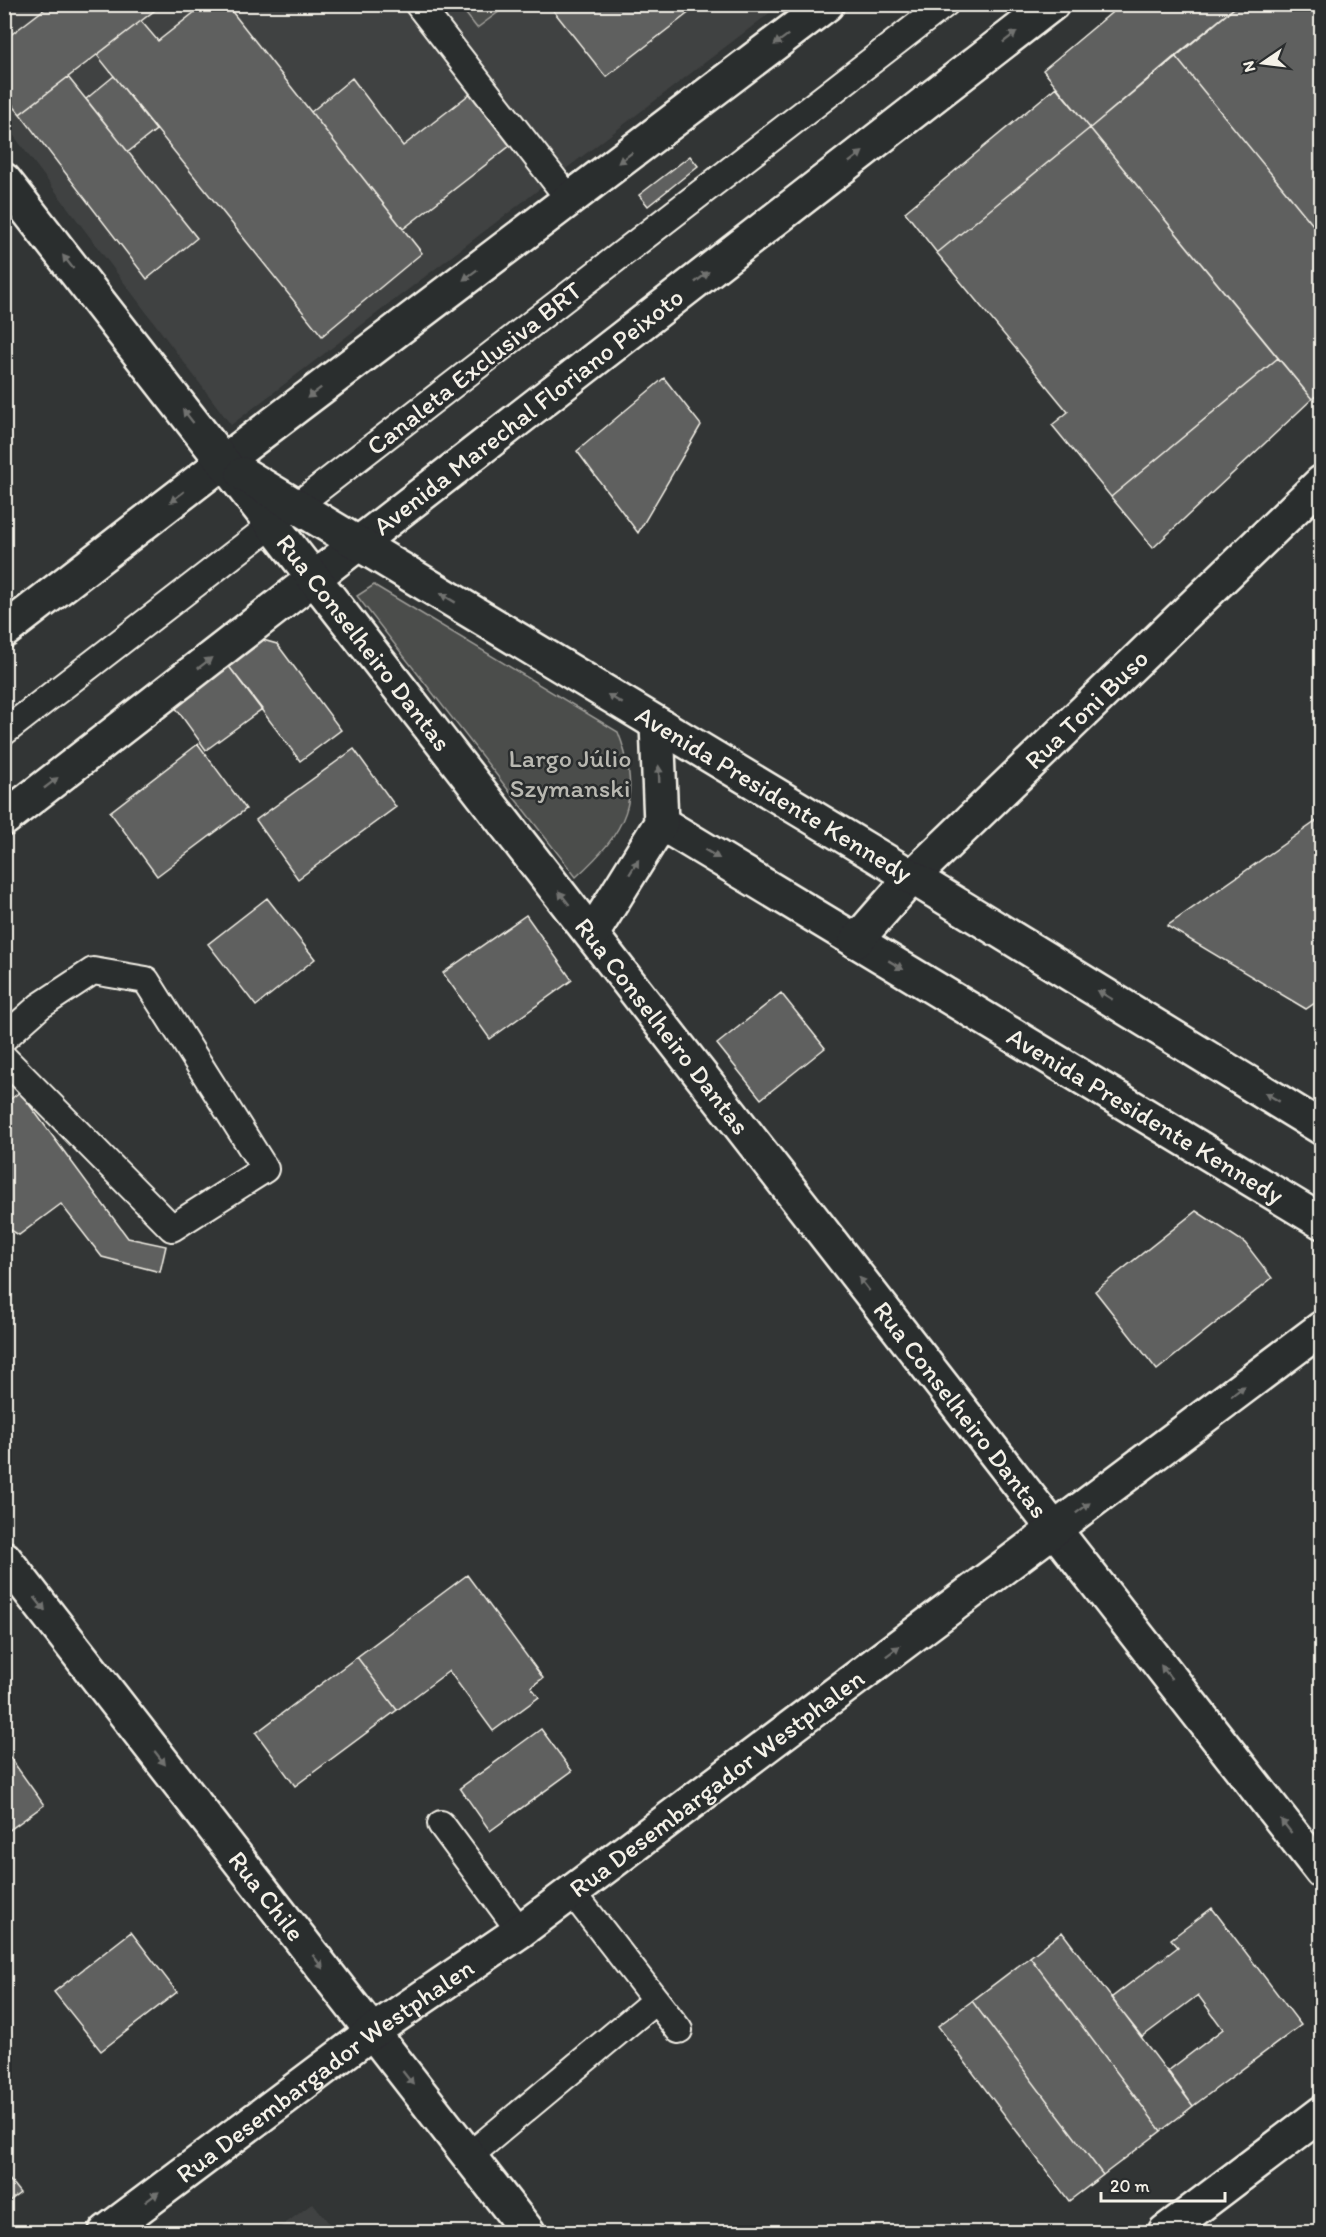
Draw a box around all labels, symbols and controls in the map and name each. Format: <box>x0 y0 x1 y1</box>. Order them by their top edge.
one-way arrow <box>1003 32 1018 44</box>
north arrow <box>1233 33 1293 93</box>
one-way arrow <box>773 34 789 46</box>
text: N <box>1238 59 1259 74</box>
one-way arrow <box>618 151 633 163</box>
one-way arrow <box>849 151 864 163</box>
one-way arrow <box>62 254 74 269</box>
one-way arrow <box>462 269 477 281</box>
one-way arrow <box>695 271 710 283</box>
street label: Canaleta Exclusiva BRT <box>360 274 588 462</box>
street label: Avenida Marechal Floriano Peixoto <box>367 281 690 542</box>
one-way arrow <box>307 387 323 399</box>
one-way arrow <box>182 408 194 423</box>
one-way arrow <box>169 491 185 504</box>
street label: Rua Conselheiro Dantas <box>270 528 458 757</box>
one-way arrow <box>440 593 456 604</box>
street label: Rua Toni Buso <box>1018 642 1155 776</box>
one-way arrow <box>197 657 213 670</box>
one-way arrow <box>607 693 623 704</box>
street label: Avenida Presidente Kennedy <box>630 698 918 889</box>
park label: Largo Júlio Szymanski <box>509 742 631 804</box>
one-way arrow <box>655 764 664 783</box>
one-way arrow <box>43 777 58 789</box>
one-way arrow <box>704 848 720 859</box>
one-way arrow <box>628 859 640 875</box>
one-way arrow <box>557 890 570 906</box>
street label: Rua Conselheiro Dantas <box>568 911 757 1141</box>
one-way arrow <box>888 960 904 971</box>
one-way arrow <box>1097 990 1113 1001</box>
street label: Avenida Presidente Kennedy <box>1002 1020 1290 1211</box>
one-way arrow <box>1264 1092 1280 1103</box>
one-way arrow <box>858 1277 870 1292</box>
street label: Rua Conselheiro Dantas <box>867 1295 1055 1524</box>
one-way arrow <box>1231 1385 1246 1397</box>
one-way arrow <box>1074 1502 1090 1514</box>
one-way arrow <box>34 1596 47 1612</box>
one-way arrow <box>886 1645 901 1657</box>
street label: Rua Desembargador Westphalen <box>563 1662 871 1904</box>
one-way arrow <box>1159 1664 1172 1680</box>
one-way arrow <box>153 1750 166 1766</box>
one-way arrow <box>1279 1818 1292 1834</box>
street label: Rua Chile <box>222 1844 312 1948</box>
street label: Rua Desembargador Westphalen <box>170 1951 480 2190</box>
one-way arrow <box>312 1953 324 1969</box>
one-way arrow <box>401 2071 413 2086</box>
scale bar <box>1101 2165 1226 2203</box>
text: 20 m <box>1110 2175 1150 2197</box>
one-way arrow <box>145 2192 160 2204</box>

